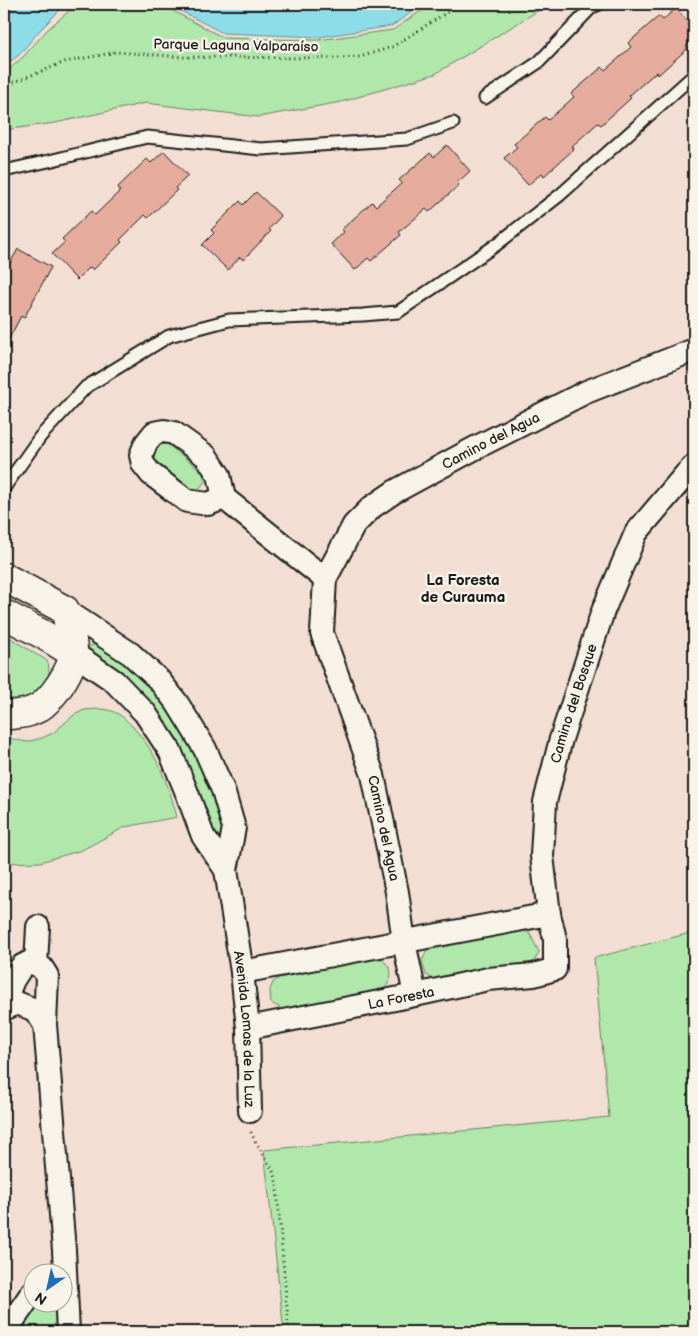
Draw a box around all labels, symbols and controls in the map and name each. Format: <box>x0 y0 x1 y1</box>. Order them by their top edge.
street label: Parque Laguna Valparaíso <box>153 36 319 55</box>
street label: Camino del Agua <box>439 409 543 473</box>
district label: La Foresta de Curauma <box>421 571 505 607</box>
street label: Camino del Bosque <box>547 641 601 765</box>
street label: Camino del Agua <box>364 774 403 883</box>
street label: Avenida Lomas de la Luz <box>230 949 258 1108</box>
street label: La Foresta <box>367 983 436 1013</box>
north arrow <box>22 1264 72 1314</box>
text: N <box>32 1288 50 1308</box>

